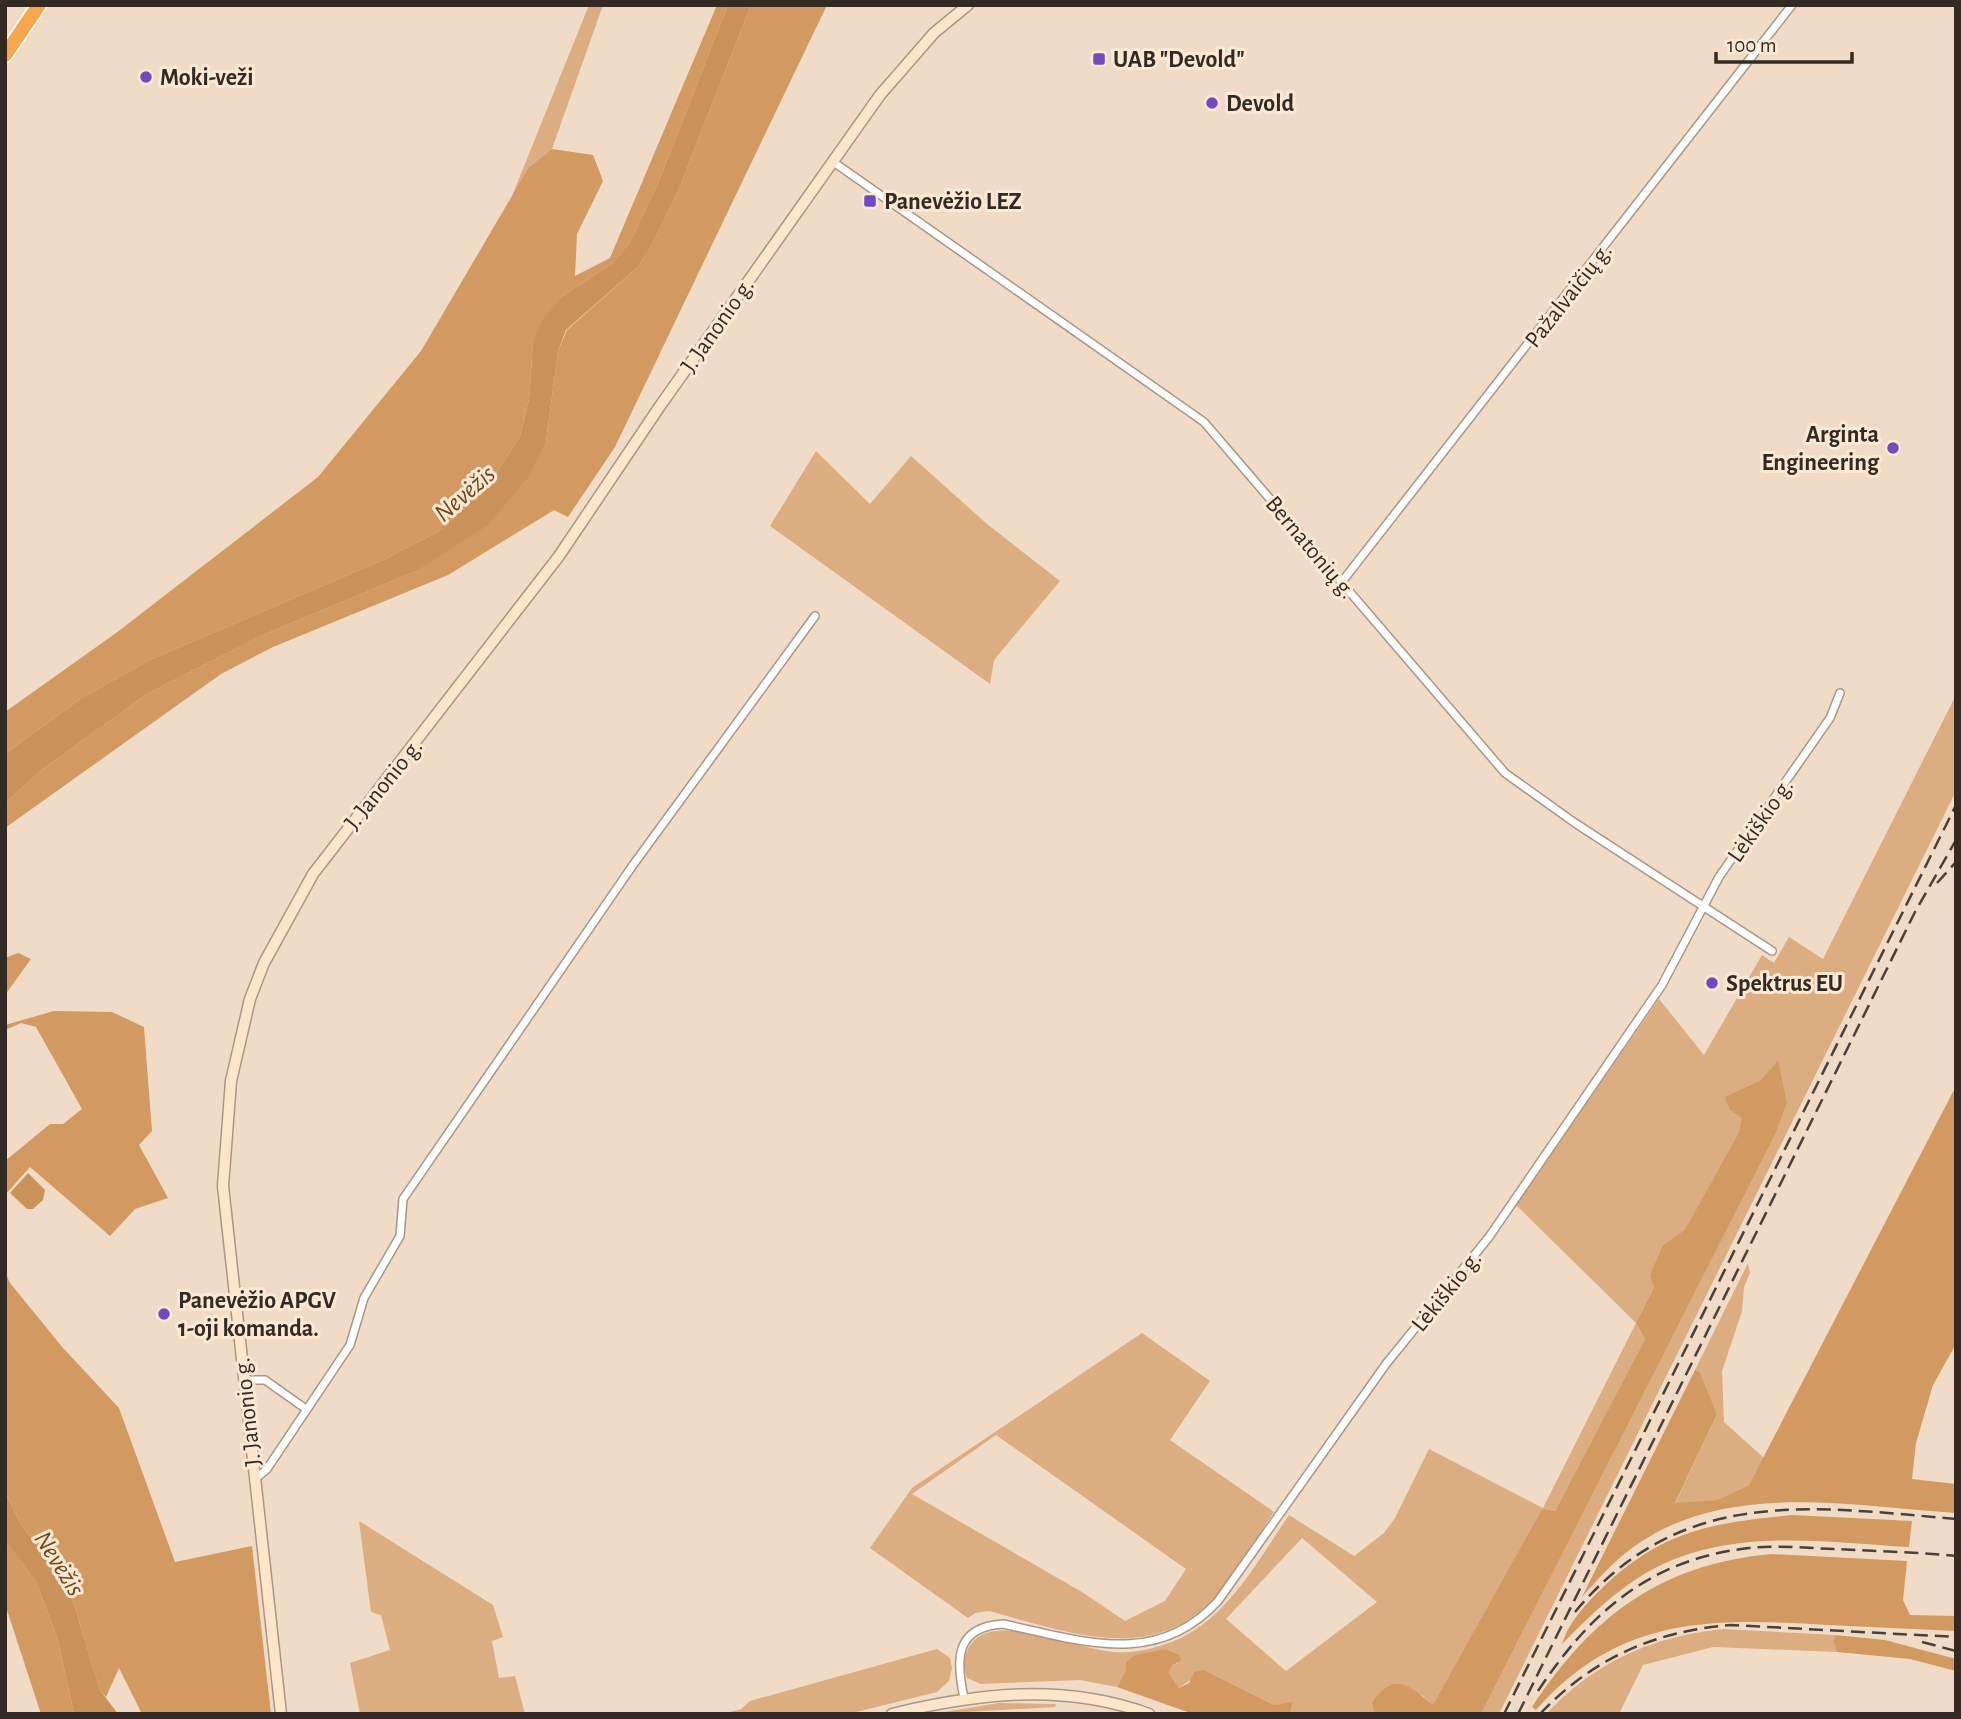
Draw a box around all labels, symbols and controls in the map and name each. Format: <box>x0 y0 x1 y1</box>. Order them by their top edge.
scale bar <box>1716 21 1853 65</box>
text: 100 m <box>1727 35 1777 56</box>
place label: UAB "Devold" <box>1113 48 1245 72</box>
marker: UAB "Devold" <box>1091 51 1107 67</box>
place label: Moki-veži <box>160 66 253 90</box>
marker: Moki-veži <box>138 69 154 85</box>
place label: Devold <box>1226 92 1295 116</box>
marker: Devold <box>1204 95 1220 111</box>
place label: Panevėžio LEZ <box>884 190 1022 214</box>
marker: Panevėžio LEZ <box>862 193 878 209</box>
street label: Pažalvaičių g. <box>1521 239 1617 352</box>
street label: J. Janonio g. <box>677 274 759 377</box>
place label: Arginta Engineering <box>1761 423 1880 475</box>
marker: Arginta Engineering <box>1885 440 1901 456</box>
water label: Nevėžis <box>429 461 500 527</box>
street label: Bernatonių g. <box>1261 492 1360 603</box>
street label: J. Janonio g. <box>340 735 427 835</box>
street label: Lėkiškio g. <box>1723 774 1798 867</box>
place label: Spektrus EU <box>1726 972 1843 996</box>
marker: Spektrus EU <box>1704 975 1720 991</box>
street label: Lėkiškio g. <box>1407 1247 1486 1336</box>
place label: Panevėžio APGV 1-oji komanda. <box>178 1289 337 1341</box>
marker: Panevėžio APGV 1-oji komanda. <box>156 1306 172 1322</box>
street label: J. Janonio g. <box>230 1356 266 1467</box>
water label: Nevėžis <box>29 1527 89 1600</box>

